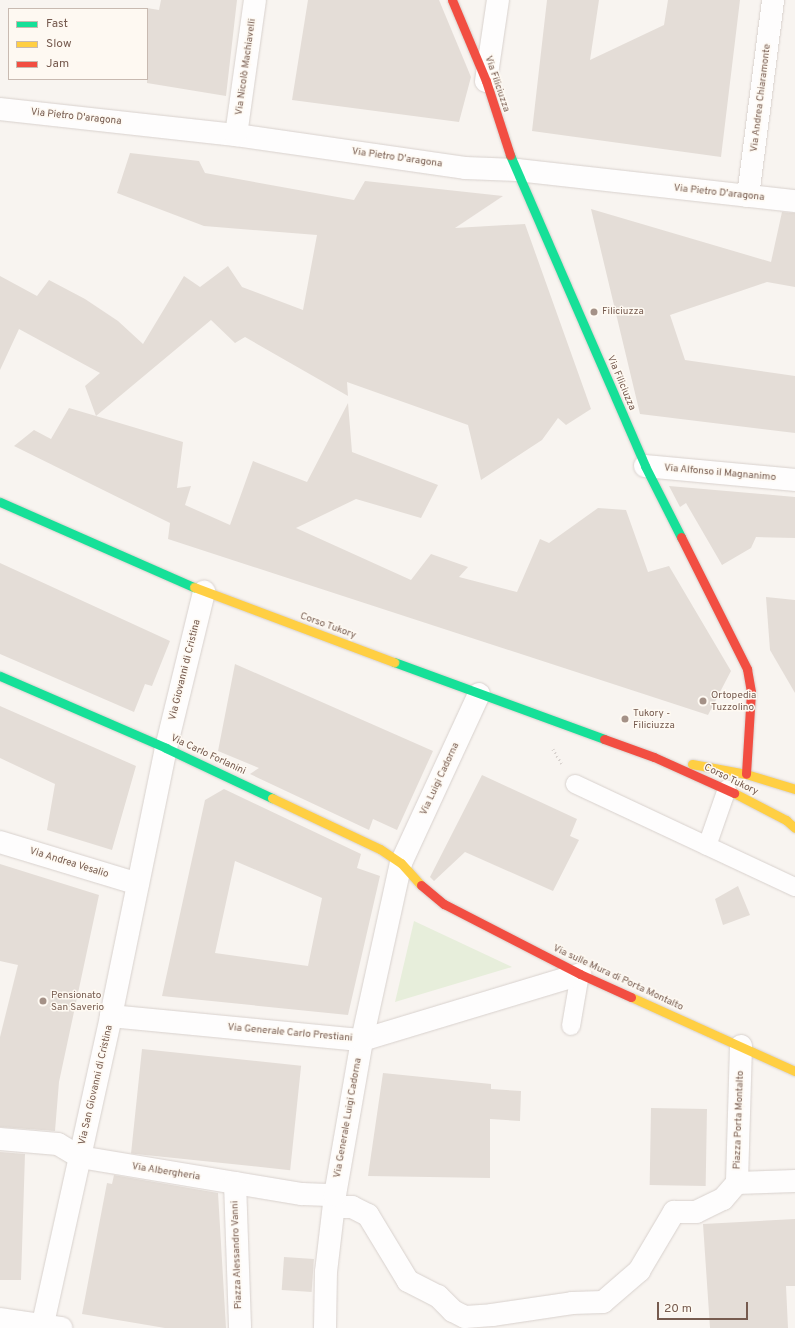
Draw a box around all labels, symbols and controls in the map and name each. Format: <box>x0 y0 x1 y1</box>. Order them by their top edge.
legend <box>8 8 148 80</box>
text: Fast <box>46 16 68 32</box>
street label: Via Nicolò Machiavelli <box>233 18 259 116</box>
text: Slow <box>46 36 72 52</box>
street label: Via Andrea Chiaramonte <box>748 43 774 153</box>
street label: Via Filiciuzza <box>482 54 512 114</box>
text: Jam <box>46 56 69 72</box>
street label: Via Pietro D'aragona <box>30 106 122 128</box>
street label: Via Pietro D'aragona <box>351 146 443 170</box>
street label: Via Pietro D'aragona <box>673 182 765 204</box>
place label: Filiciuzza <box>602 306 644 318</box>
marker: Filiciuzza <box>589 307 599 317</box>
street label: Via Filiciuzza <box>604 354 638 412</box>
street label: Via Alfonso il Magnanimo <box>663 462 777 484</box>
street label: Corso Tukory <box>298 610 358 642</box>
street label: Via Giovanni di Cristina <box>167 618 203 722</box>
place label: Ortopedia Tuzzolino <box>711 689 756 712</box>
marker: Ortopedia Tuzzolino <box>698 696 708 706</box>
place label: Tukory - Filiciuzza <box>633 707 675 730</box>
marker: Tukory - Filiciuzza <box>620 714 630 724</box>
street label: Via Carlo Forlanini <box>169 732 247 778</box>
street label: Via Luigi Cadorna <box>418 741 462 817</box>
street label: Corso Tukory <box>702 762 760 798</box>
street label: Via Andrea Vesalio <box>28 845 110 881</box>
street label: Via sulle Mura di Porta Montalto <box>551 942 685 1014</box>
place label: Pensionato San Saverio <box>51 989 104 1012</box>
marker: Pensionato San Saverio <box>38 996 48 1006</box>
street label: Via Generale Carlo Prestiani <box>227 1022 353 1044</box>
street label: Via San Giovanni di Cristina <box>76 1024 116 1146</box>
street label: Via Generale Luigi Cadorna <box>332 1057 364 1179</box>
street label: Piazza Porta Montalto <box>731 1070 747 1170</box>
street label: Via Albergheria <box>131 1161 201 1183</box>
street label: Piazza Alessandro Vanni <box>229 1200 245 1310</box>
scale bar <box>659 1294 750 1320</box>
text: 20 m <box>664 1301 692 1317</box>

